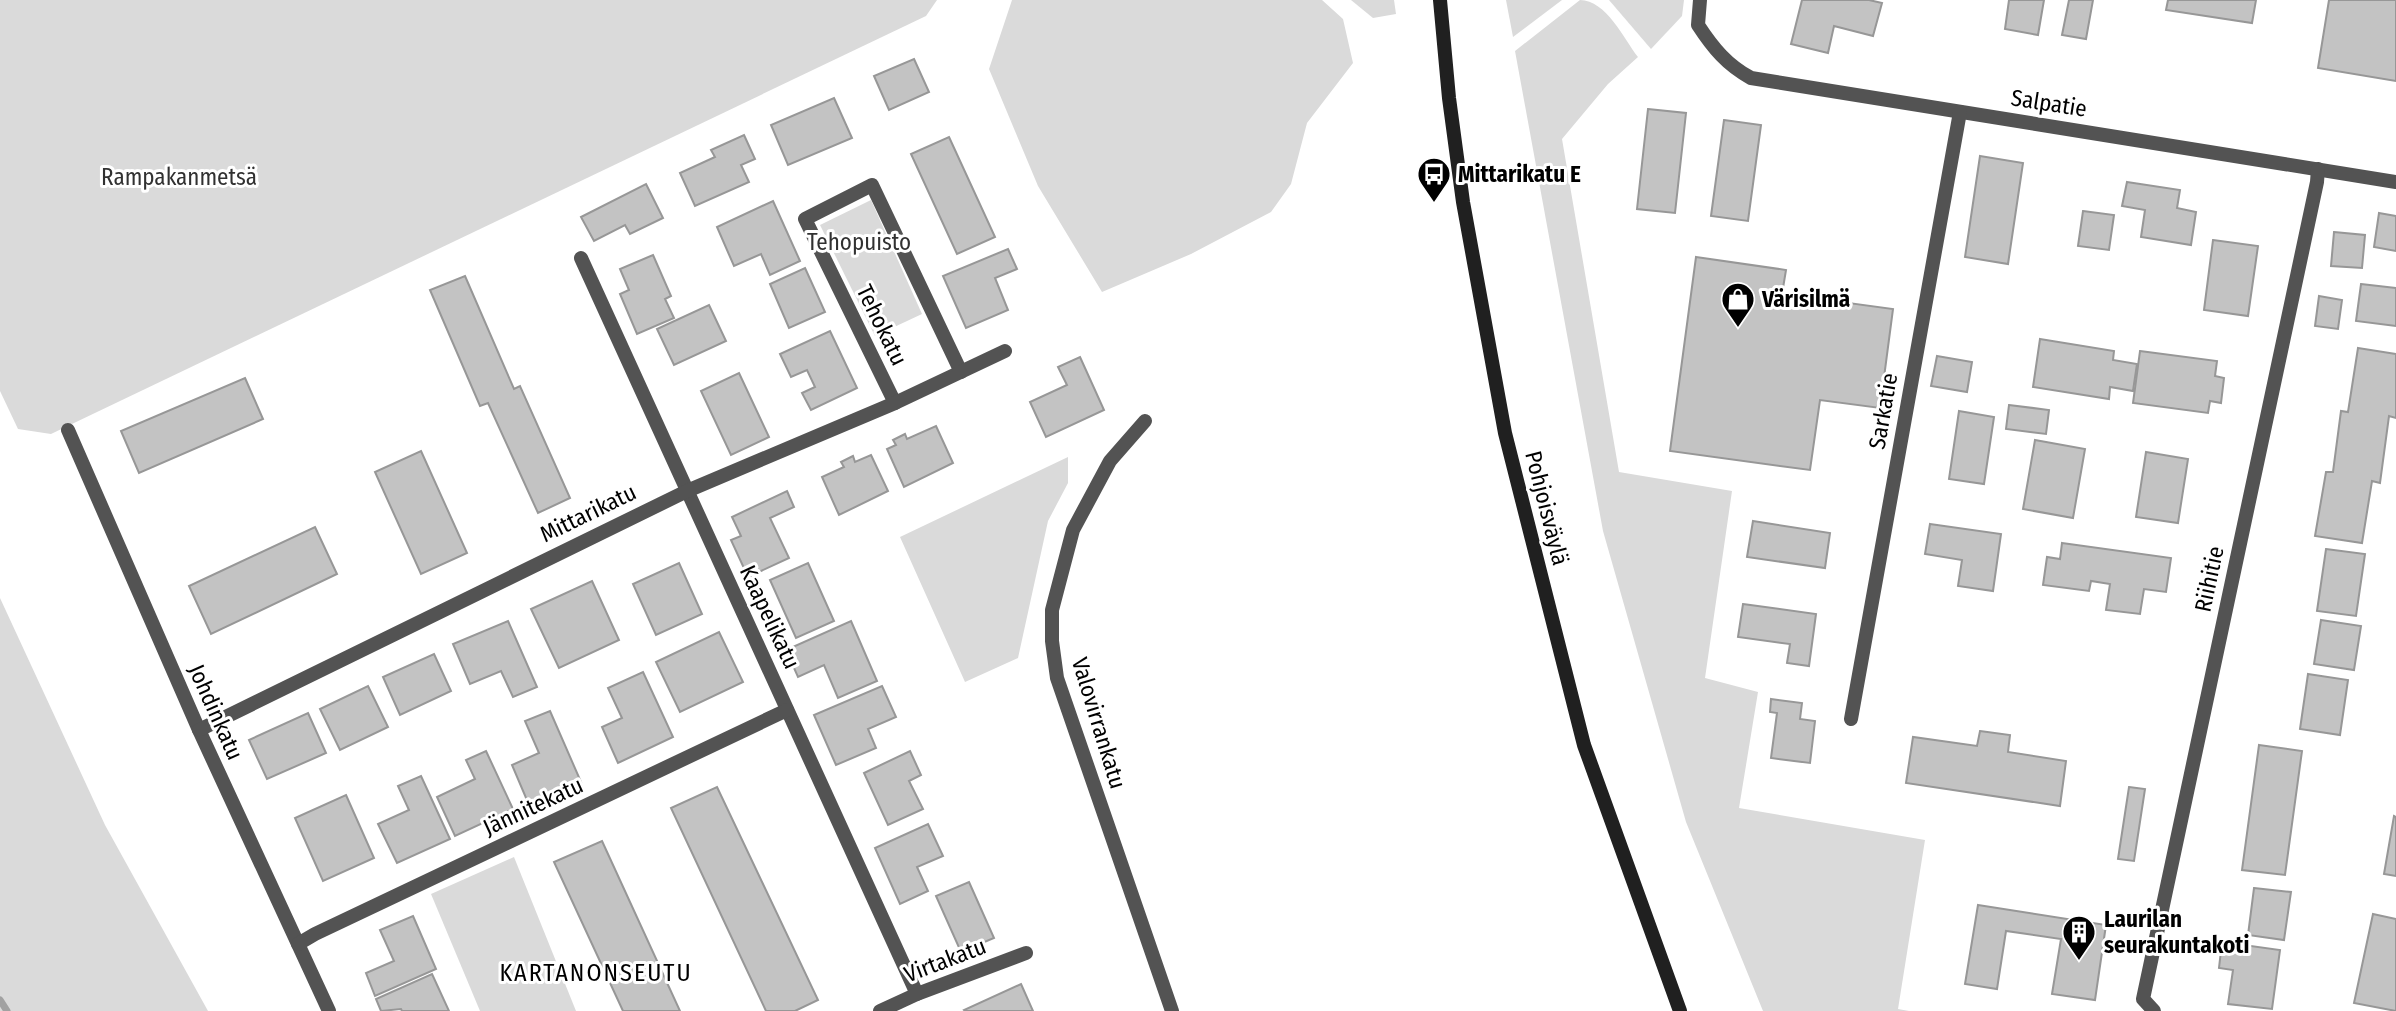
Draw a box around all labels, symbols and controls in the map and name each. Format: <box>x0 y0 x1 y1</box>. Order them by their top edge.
street label: Salpatie <box>2009 83 2089 123</box>
bus stop icon: Mittarikatu E <box>1415 155 1453 204</box>
place label: Mittarikatu E <box>1458 160 1581 188</box>
park label: Rampakanmetsä <box>101 163 257 191</box>
park label: Tehopuisto <box>807 228 911 256</box>
street label: Tehokatu <box>851 280 913 370</box>
shop icon: Värisilmä <box>1719 280 1757 329</box>
place label: Värisilmä <box>1761 285 1850 313</box>
street label: Sarkatie <box>1863 371 1903 451</box>
street label: Pohjoisväylä <box>1519 448 1575 568</box>
street label: Mittarikatu <box>535 478 641 548</box>
street label: Riihitie <box>2188 543 2230 615</box>
street label: Kaapelikatu <box>734 561 806 673</box>
street label: Valovirrankatu <box>1066 654 1132 792</box>
street label: Johdinkatu <box>182 660 250 764</box>
street label: Jännitekatu <box>478 771 588 841</box>
place label: Laurilan seurakuntakoti <box>2104 905 2249 959</box>
building icon: Laurilan seurakuntakoti <box>2060 913 2098 962</box>
street label: Virtakatu <box>900 932 990 988</box>
district label: KARTANONSEUTU <box>499 959 693 987</box>

